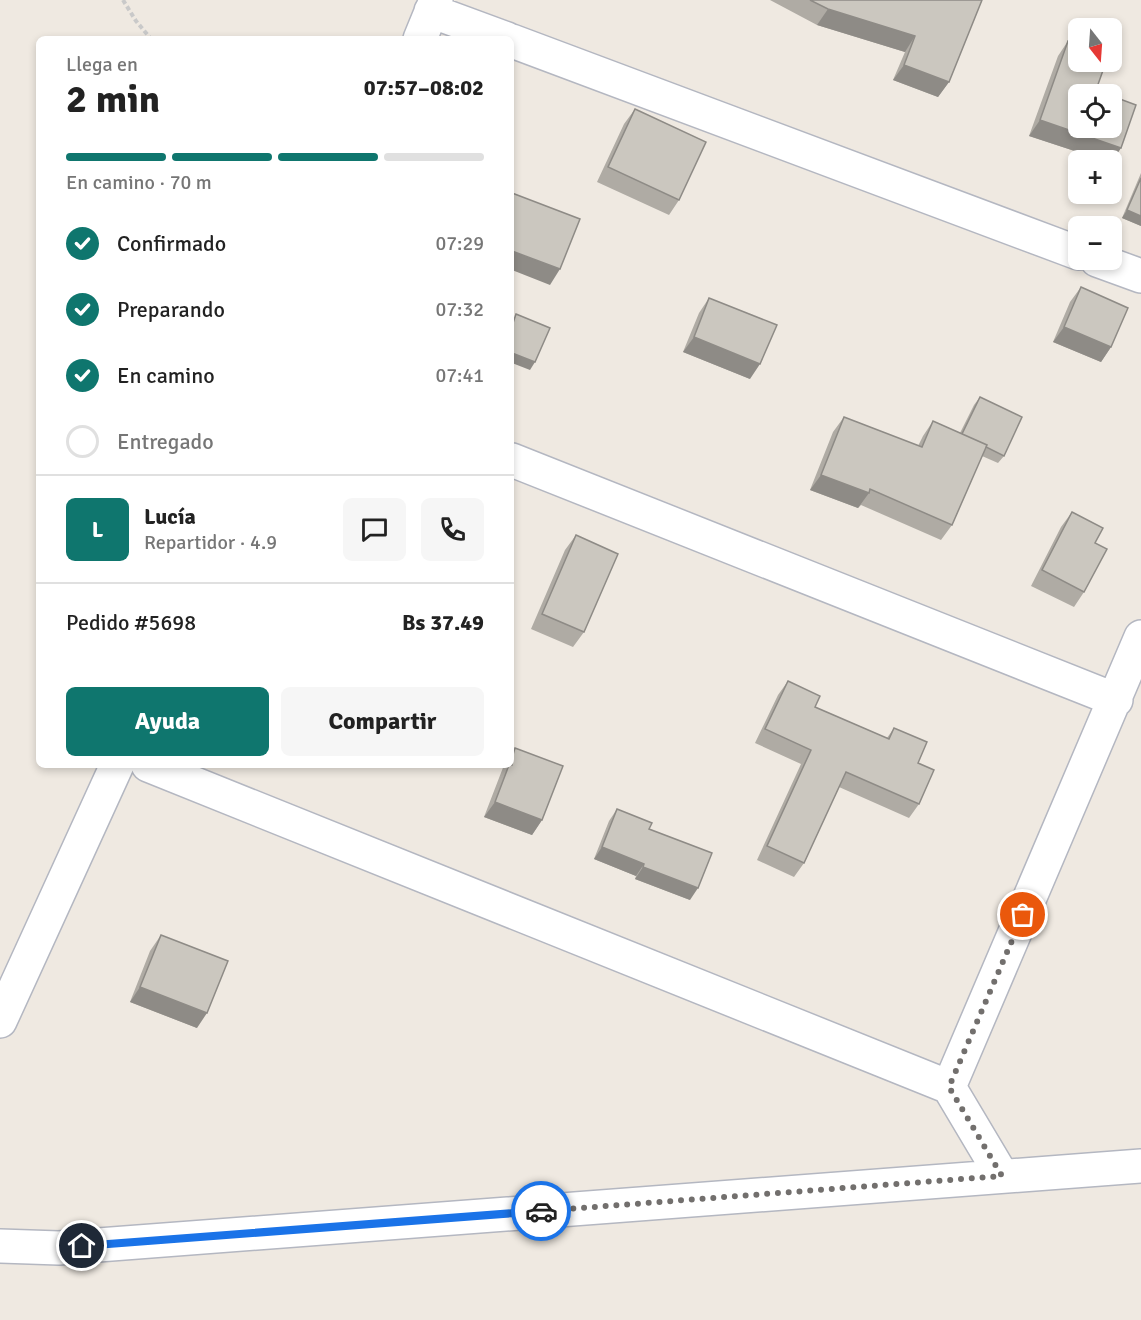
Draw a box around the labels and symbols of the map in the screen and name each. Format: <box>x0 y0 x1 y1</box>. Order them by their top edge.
north arrow <box>1068 18 1122 72</box>
pin <box>997 889 1048 940</box>
courier <box>511 1181 571 1241</box>
pin <box>56 1220 107 1271</box>

